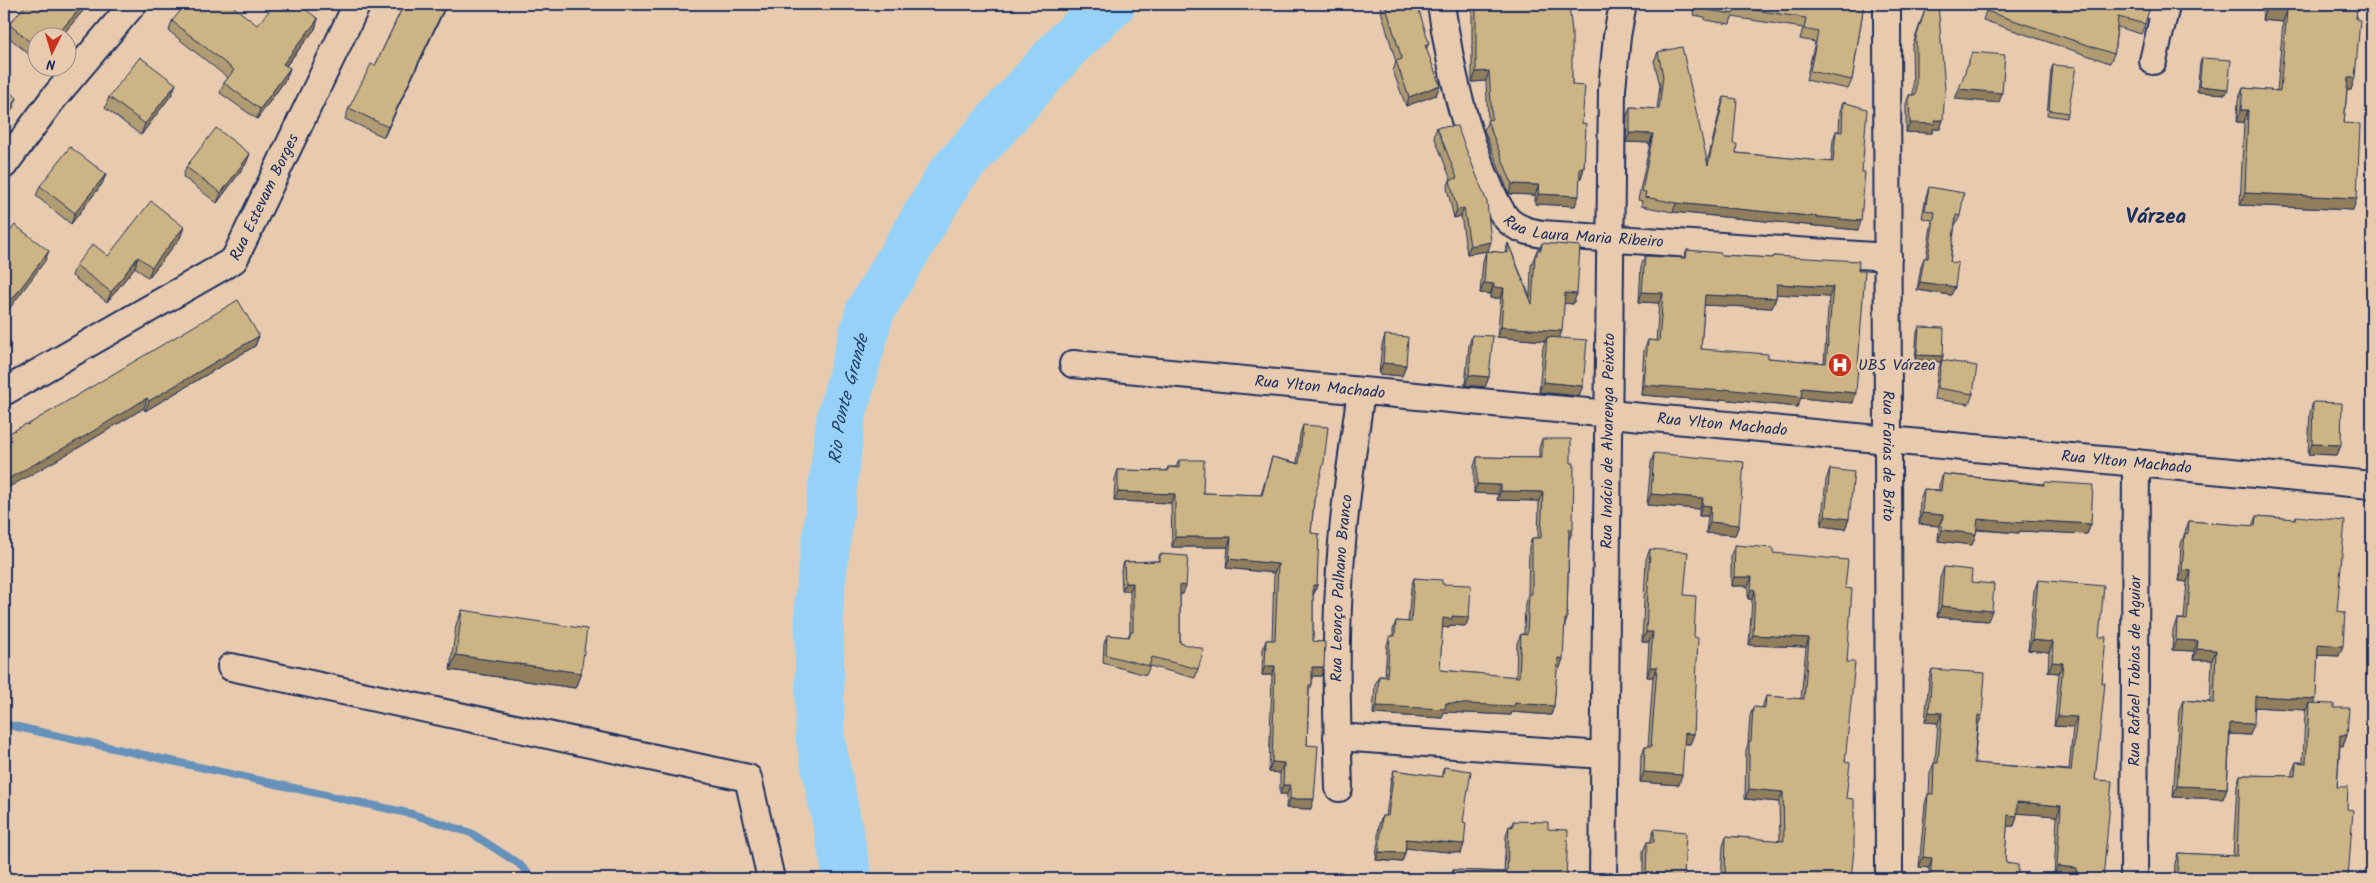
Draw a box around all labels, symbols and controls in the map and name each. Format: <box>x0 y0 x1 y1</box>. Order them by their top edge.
north arrow <box>28 28 78 78</box>
text: N <box>45 53 56 75</box>
street label: Rua Estevam Borges <box>223 129 306 265</box>
district label: Várzea <box>2126 201 2187 234</box>
street label: Rua Laura Maria Ribeiro <box>1497 209 1664 255</box>
water label: Rio Ponte Grande <box>821 329 878 466</box>
street label: Rua Inácio de Alvarenga Peixoto <box>1594 333 1622 549</box>
hospital icon: UBS Várzea <box>1827 352 1853 378</box>
place label: UBS Várzea <box>1858 353 1936 378</box>
street label: Rua Ylton Machado <box>1253 368 1386 406</box>
street label: Rua Farias de Brito <box>1875 390 1901 522</box>
street label: Rua Ylton Machado <box>1656 406 1789 443</box>
street label: Rua Ylton Machado <box>2060 444 2193 481</box>
street label: Rua Leonço Palhano Branco <box>1324 493 1359 682</box>
street label: Rua Rafael Tobias de Aguiar <box>2122 574 2148 767</box>

